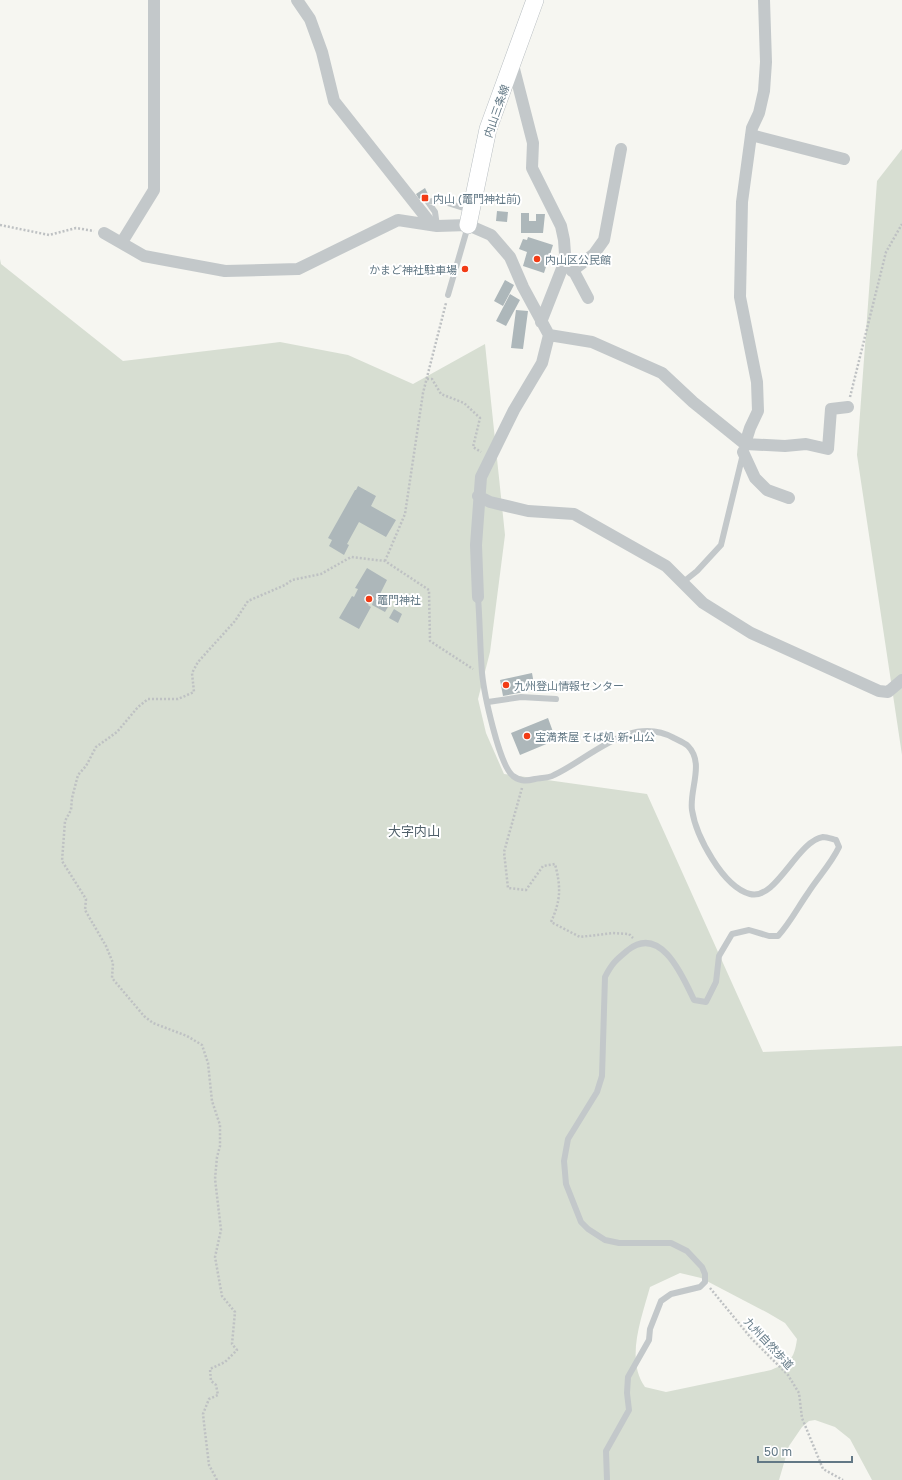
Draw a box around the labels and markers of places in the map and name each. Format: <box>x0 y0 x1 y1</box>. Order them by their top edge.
place label: 内山 (竈門神社前) <box>433 192 521 205</box>
marker: 内山 (竈門神社前) <box>420 193 430 203</box>
place label: 内山区公民館 <box>545 253 611 266</box>
marker: 内山区公民館 <box>532 254 542 264</box>
place label: かまど神社駐車場 <box>369 263 457 276</box>
marker: かまど神社駐車場 <box>460 264 470 274</box>
place label: 竈門神社 <box>377 593 421 606</box>
marker: 竈門神社 <box>364 594 374 604</box>
place label: 九州登山情報センター <box>514 679 624 692</box>
marker: 九州登山情報センター <box>501 680 511 690</box>
place label: 宝満茶屋 そば処 新•山公 <box>535 730 655 743</box>
marker: 宝満茶屋 そば処 新•山公 <box>522 731 532 741</box>

